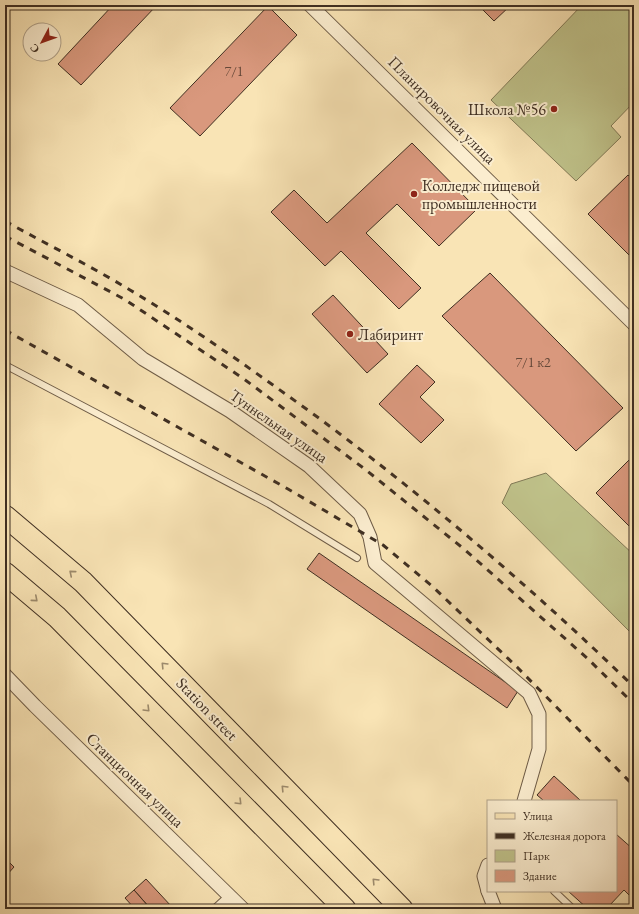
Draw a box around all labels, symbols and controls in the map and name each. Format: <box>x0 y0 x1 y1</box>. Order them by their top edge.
north arrow <box>22 22 62 62</box>
text: С <box>26 41 42 56</box>
street label: Планировочная улица <box>383 51 501 169</box>
house number: 7/1 <box>224 62 244 80</box>
place label: Школа №56 <box>468 99 546 120</box>
marker: Школа №56 <box>549 104 559 114</box>
place label: Колледж пищевой промышленности <box>422 175 541 214</box>
marker: Колледж пищевой промышленности <box>409 189 419 199</box>
place label: Лабиринт <box>358 324 424 345</box>
marker: Лабиринт <box>345 329 355 339</box>
house number: 7/1 к2 <box>515 353 551 371</box>
street label: Туннельная улица <box>226 384 333 468</box>
one-way arrow <box>70 570 77 577</box>
one-way arrow <box>30 594 37 601</box>
one-way arrow <box>161 662 169 670</box>
street label: Station street <box>172 673 242 745</box>
one-way arrow <box>142 704 150 712</box>
street label: Станционная улица <box>82 728 189 832</box>
one-way arrow <box>281 785 289 793</box>
one-way arrow <box>234 797 242 805</box>
legend <box>487 800 617 892</box>
text: Улица <box>522 808 553 824</box>
text: Железная дорога <box>522 828 606 844</box>
text: Парк <box>523 848 550 864</box>
text: Здание <box>523 868 557 884</box>
one-way arrow <box>372 878 380 886</box>

